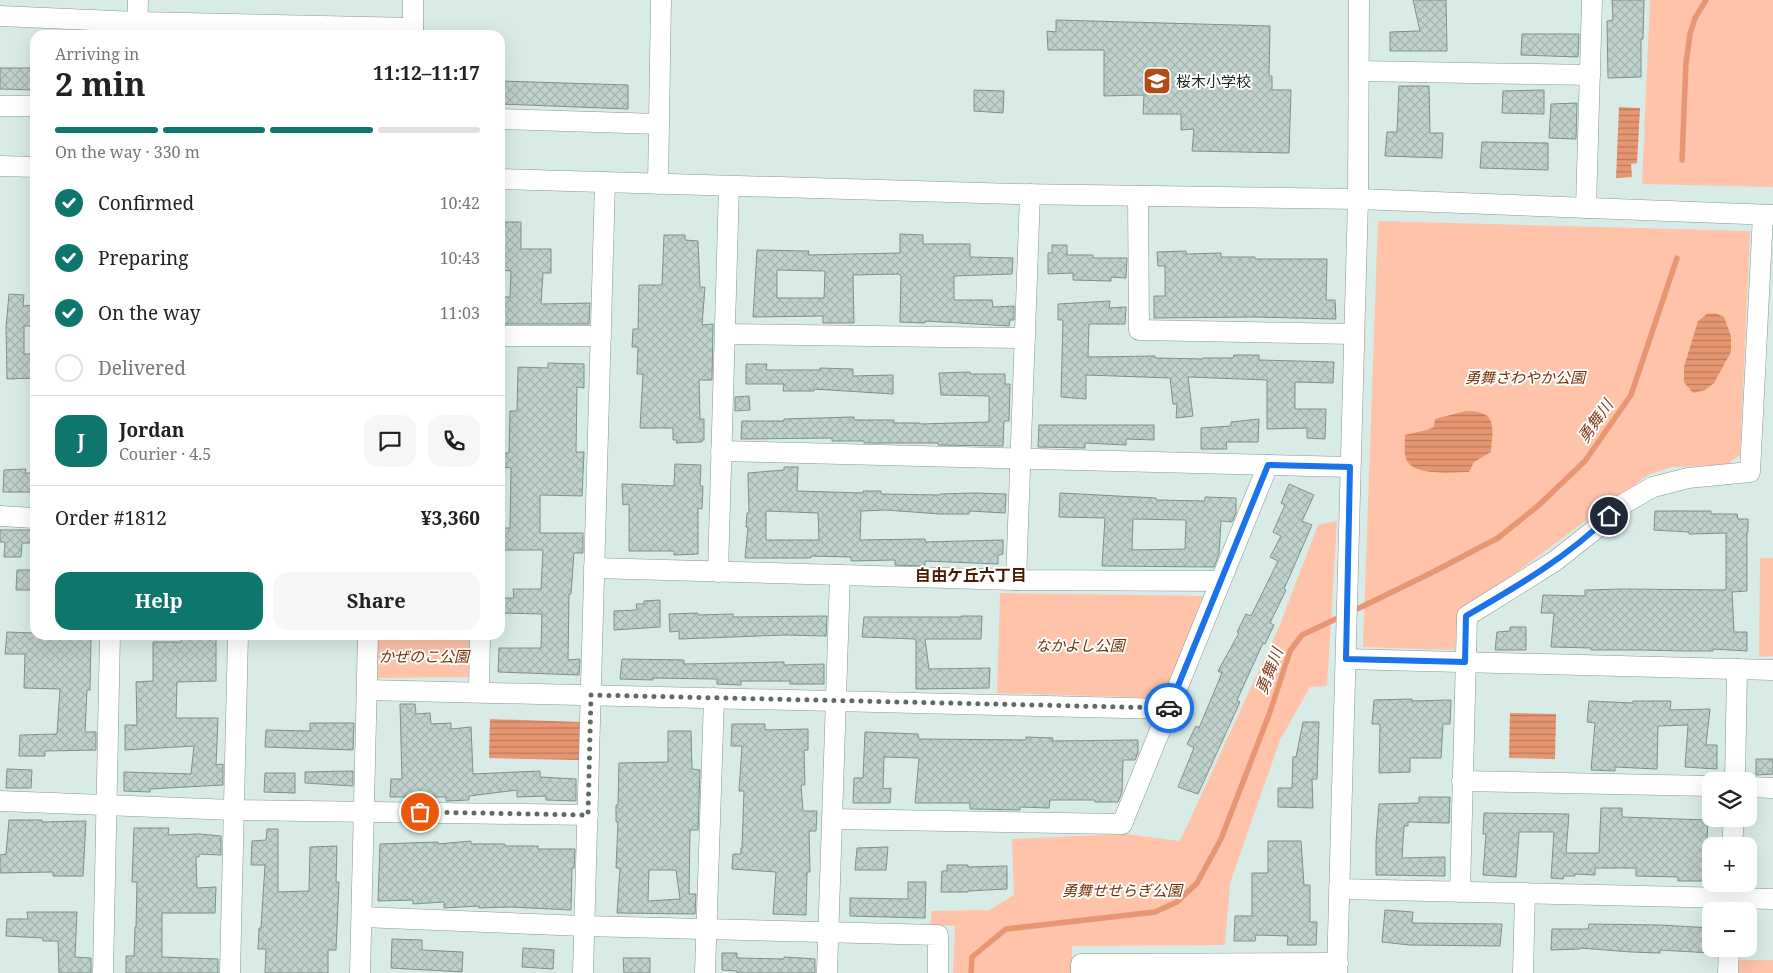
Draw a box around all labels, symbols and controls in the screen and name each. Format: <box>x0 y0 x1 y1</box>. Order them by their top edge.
text: Arriving in <box>55 43 139 65</box>
text: 11:12–11:17 <box>373 60 480 86</box>
text: 2 min <box>55 62 146 105</box>
school or university icon: 桜木小学校 <box>1142 66 1172 96</box>
place label: 桜木小学校 <box>1176 71 1251 91</box>
text: On the way · 330 m <box>55 141 200 163</box>
icon: check <box>55 189 83 217</box>
text: Confirmed <box>98 190 194 216</box>
text: 10:42 <box>440 192 480 214</box>
icon: check <box>55 244 83 272</box>
text: Preparing <box>98 245 188 271</box>
text: 10:43 <box>440 247 480 269</box>
icon: check <box>55 299 83 327</box>
text: On the way <box>98 300 201 326</box>
text: 11:03 <box>440 302 480 324</box>
text: Delivered <box>98 355 186 381</box>
park label: 勇舞さわやか公園 <box>1465 367 1587 387</box>
water label: 勇舞川 <box>1572 393 1619 447</box>
button: chat <box>364 415 416 467</box>
button: phone <box>428 415 480 467</box>
text: Jordan <box>119 417 185 443</box>
text: J <box>77 428 85 454</box>
text: Courier · 4.5 <box>119 443 211 465</box>
pin <box>1588 495 1630 537</box>
icon: home <box>1595 502 1623 530</box>
text: Order #1812 <box>55 505 167 531</box>
text: ¥3,360 <box>421 505 480 531</box>
district label: 自由ケ丘六丁目 <box>915 564 1027 586</box>
button: Help <box>55 572 263 630</box>
button: Share <box>273 572 480 630</box>
park label: なかよし公園 <box>1035 635 1127 655</box>
water label: 勇舞川 <box>1250 643 1289 697</box>
park label: かぜのこ公園 <box>379 646 471 666</box>
courier <box>1144 683 1194 733</box>
icon: car <box>1155 694 1183 722</box>
map controls <box>1702 772 1757 957</box>
button: layers <box>1702 772 1757 827</box>
pin <box>399 791 441 833</box>
icon: bag <box>406 798 434 826</box>
button: + <box>1702 837 1757 892</box>
park label: 勇舞せせらぎ公園 <box>1062 880 1184 900</box>
button: − <box>1702 902 1757 957</box>

